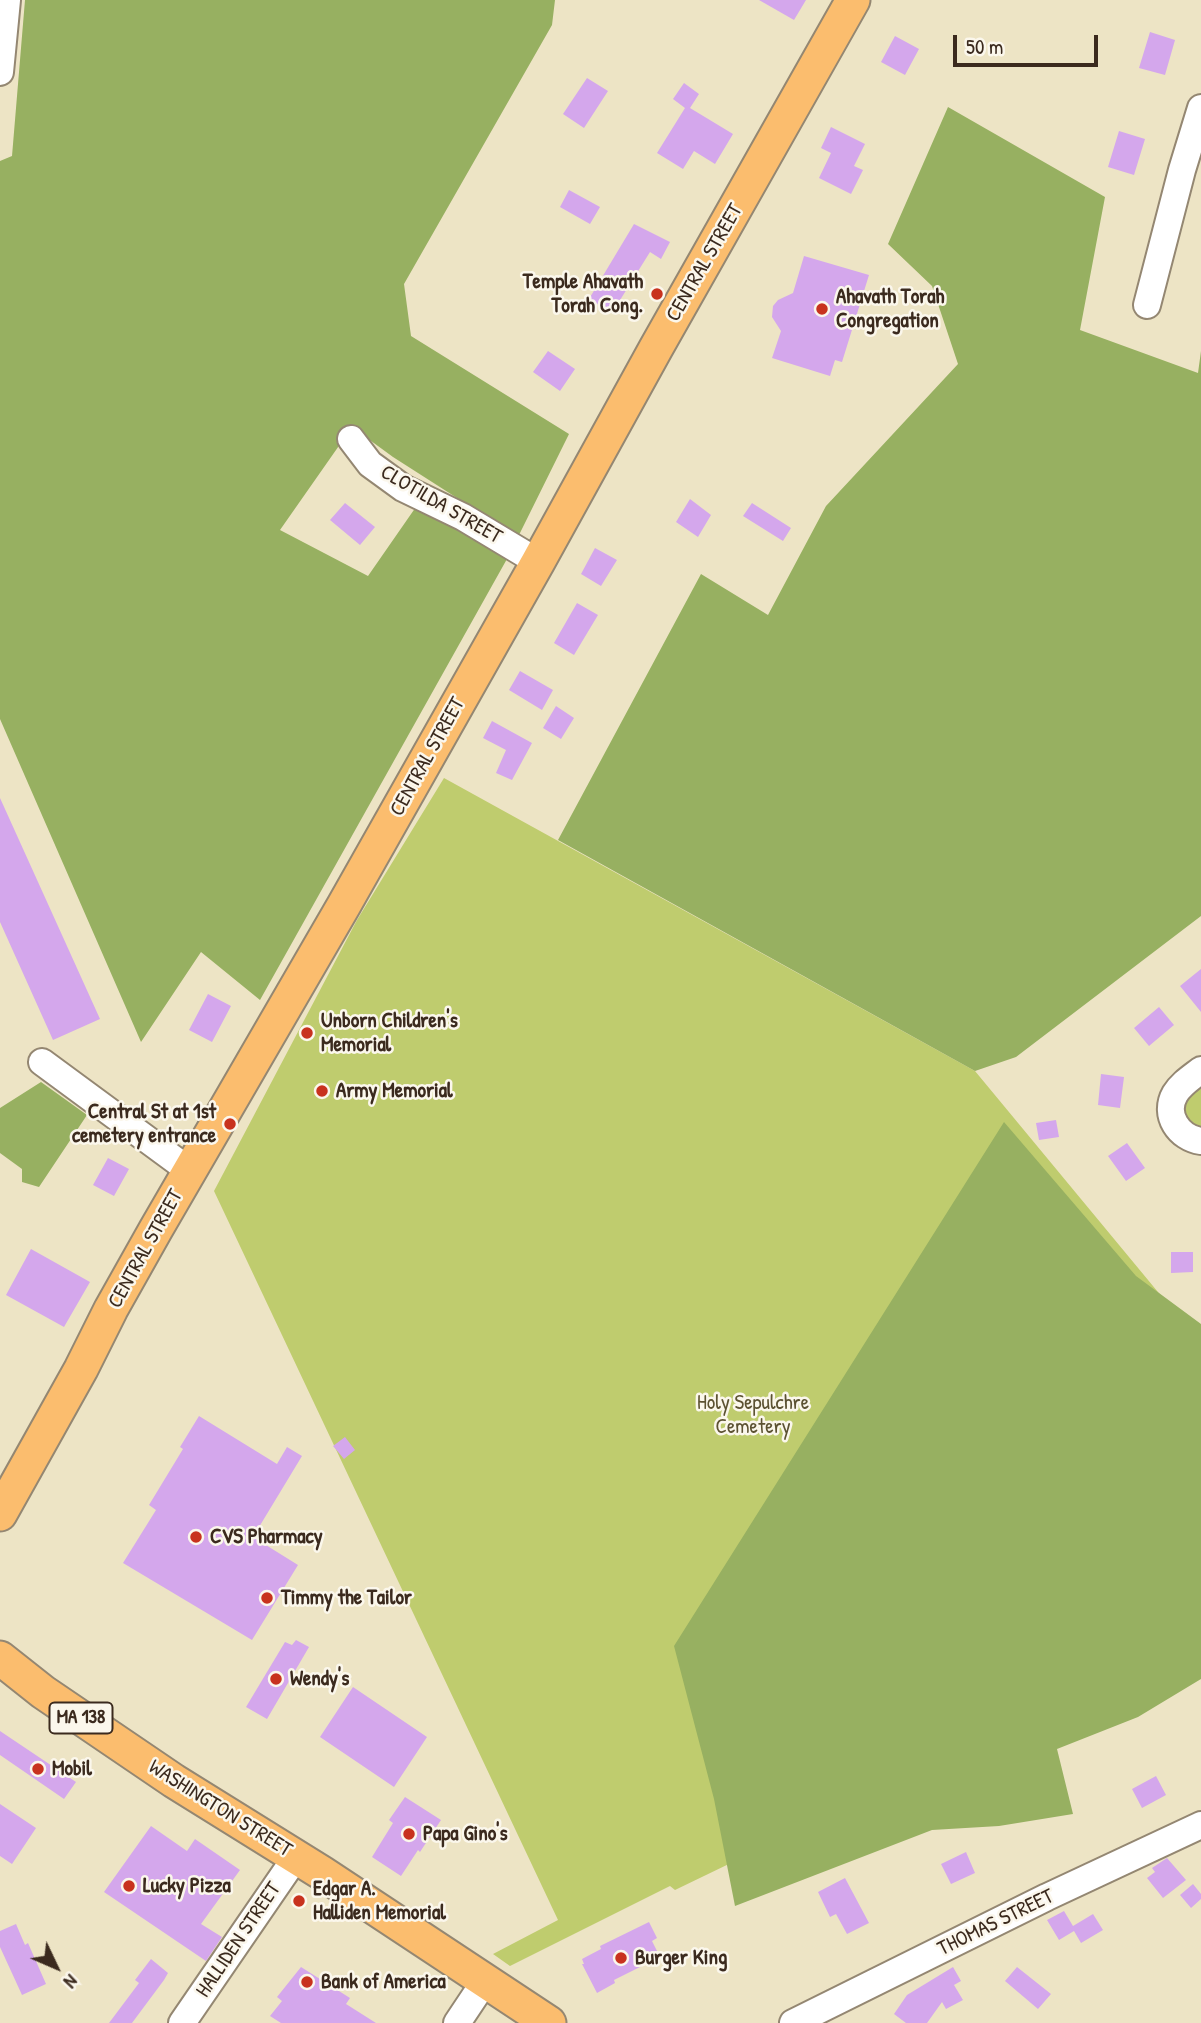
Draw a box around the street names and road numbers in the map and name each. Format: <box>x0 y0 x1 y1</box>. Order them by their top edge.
street label: CENTRAL STREET <box>661 200 749 326</box>
street label: CLOTILDA STREET <box>376 460 506 550</box>
street label: CENTRAL STREET <box>385 693 471 821</box>
street label: CENTRAL STREET <box>103 1185 189 1313</box>
road number: MA 138 <box>50 1702 112 1734</box>
street label: WASHINGTON STREET <box>144 1755 296 1863</box>
street label: HALLIDEN STREET <box>191 1878 287 2002</box>
street label: THOMAS STREET <box>934 1884 1058 1962</box>

